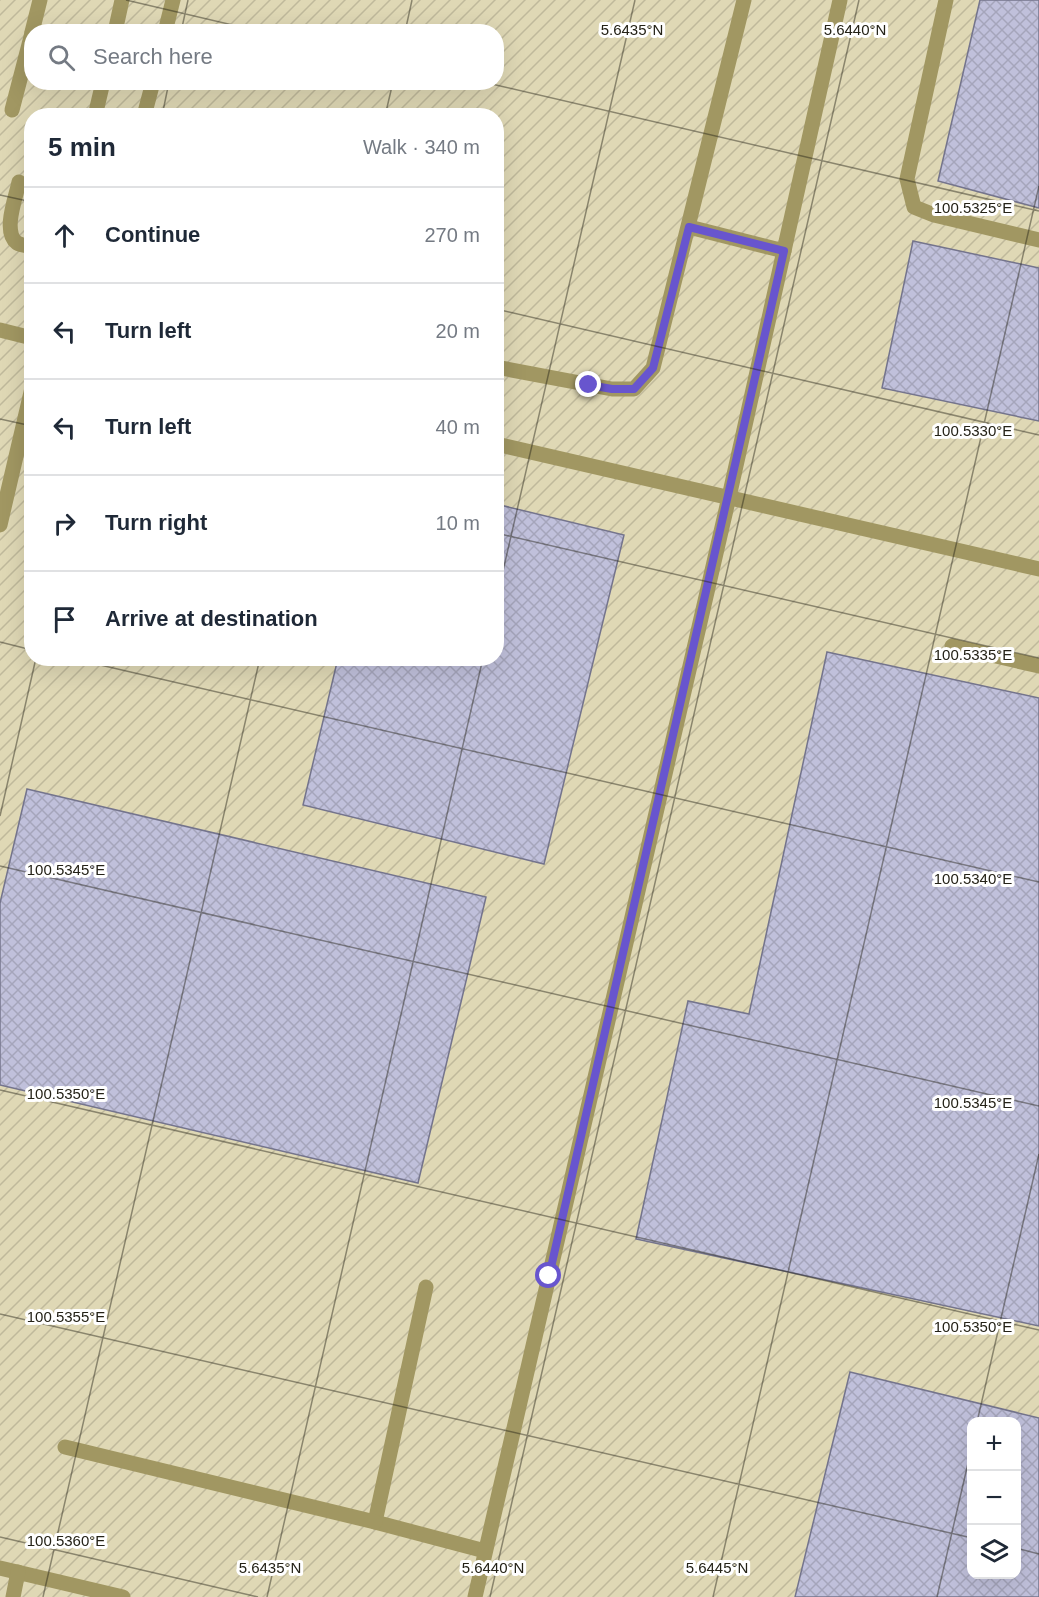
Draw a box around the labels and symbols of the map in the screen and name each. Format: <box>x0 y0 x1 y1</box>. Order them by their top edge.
text: 5.6435°N <box>601 21 663 38</box>
text: 5.6440°N <box>824 21 886 38</box>
text: 100.5325°E <box>934 199 1012 216</box>
route end <box>575 371 601 397</box>
text: 100.5330°E <box>934 422 1012 439</box>
text: 100.5335°E <box>934 646 1012 663</box>
text: 100.5345°E <box>27 861 105 878</box>
text: 100.5340°E <box>934 870 1012 887</box>
text: 100.5350°E <box>27 1085 105 1102</box>
text: 100.5345°E <box>934 1094 1012 1111</box>
route start <box>535 1262 561 1288</box>
text: 100.5355°E <box>27 1308 105 1325</box>
text: 100.5350°E <box>934 1318 1012 1335</box>
text: 100.5360°E <box>27 1532 105 1549</box>
text: 5.6435°N <box>239 1559 301 1576</box>
text: 5.6440°N <box>462 1559 524 1576</box>
text: 5.6445°N <box>686 1559 748 1576</box>

